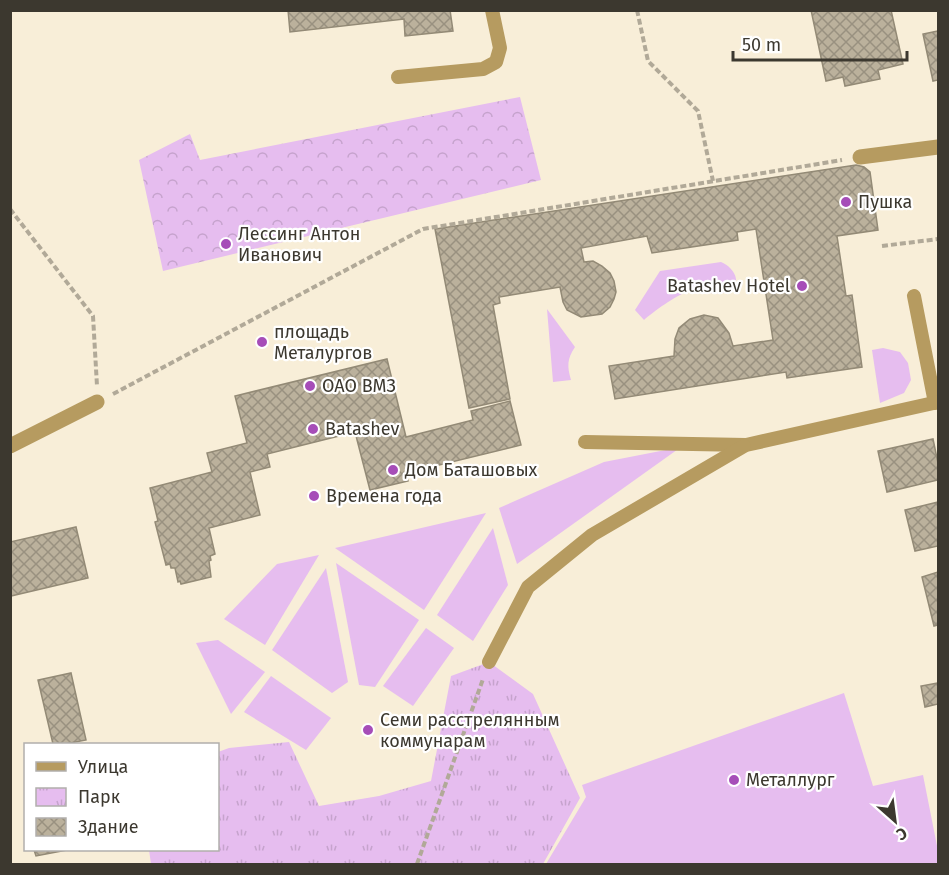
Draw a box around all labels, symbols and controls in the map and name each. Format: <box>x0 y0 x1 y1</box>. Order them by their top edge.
scale bar <box>733 24 907 62</box>
text: 50 m <box>742 34 781 56</box>
place label: Пушка <box>858 191 912 213</box>
marker: Пушка <box>839 195 853 209</box>
place label: Лессинг Антон Иванович <box>238 223 360 266</box>
marker: Лессинг Антон Иванович <box>219 237 233 251</box>
place label: Batashev Hotel <box>667 275 790 297</box>
marker: Batashev Hotel <box>795 279 809 293</box>
place label: площадь Металургов <box>274 321 372 364</box>
marker: площадь Металургов <box>255 335 269 349</box>
place label: ОАО ВМЗ <box>322 375 396 397</box>
marker: ОАО ВМЗ <box>303 379 317 393</box>
place label: Batashev <box>325 418 399 440</box>
marker: Batashev <box>306 422 320 436</box>
place label: Дом Баташовых <box>404 459 538 481</box>
marker: Дом Баташовых <box>386 463 400 477</box>
place label: Времена года <box>326 485 442 507</box>
marker: Времена года <box>307 489 321 503</box>
place label: Семи расстрелянным коммунарам <box>380 709 560 752</box>
marker: Семи расстрелянным коммунарам <box>361 723 375 737</box>
legend <box>24 743 219 851</box>
text: Улица <box>78 756 128 778</box>
place label: Металлург <box>746 769 835 791</box>
marker: Металлург <box>727 773 741 787</box>
text: Парк <box>78 786 121 808</box>
north arrow <box>865 791 925 851</box>
text: Здание <box>78 816 139 838</box>
text: С <box>893 823 910 845</box>

